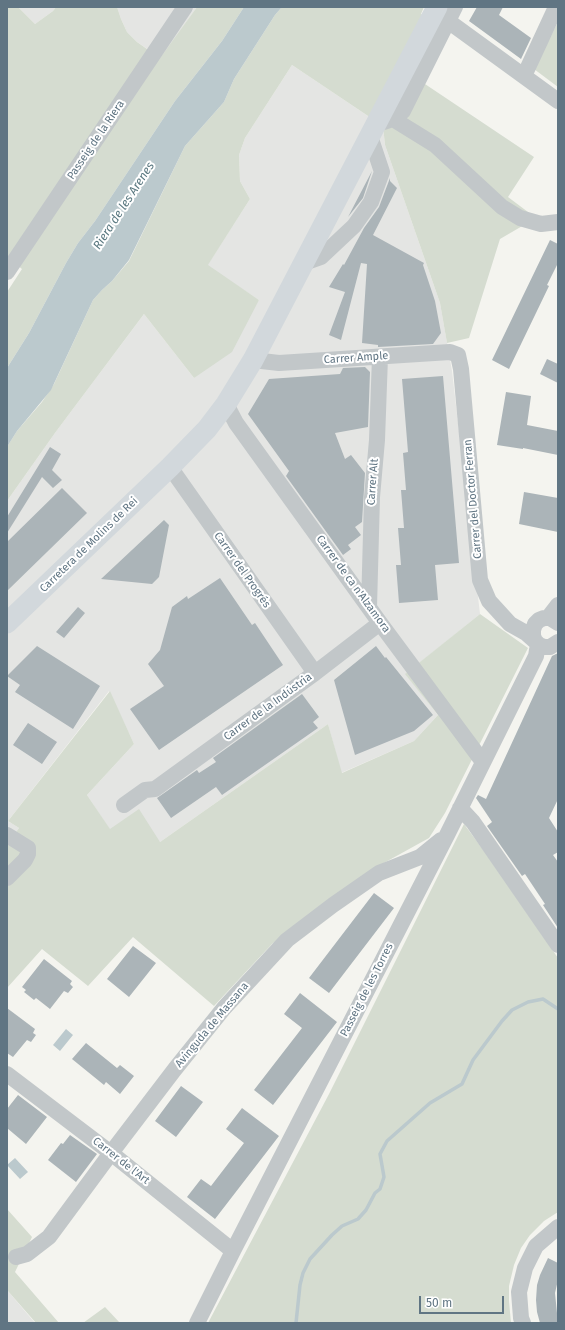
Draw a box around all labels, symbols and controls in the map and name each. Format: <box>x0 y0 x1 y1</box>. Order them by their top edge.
street label: Passeig de la Riera <box>65 98 127 182</box>
water label: Riera de les Arenes <box>90 160 158 252</box>
street label: Carrer Ample <box>323 349 389 367</box>
street label: Carrer del Doctor Ferran <box>461 439 485 559</box>
street label: Carrer Alt <box>365 458 381 506</box>
street label: Carretera de Molins de Rei <box>37 495 141 595</box>
street label: Carrer del Progrés <box>211 530 273 610</box>
street label: Carrer de ca n'Alzamora <box>313 533 393 635</box>
street label: Carrer de la Indústria <box>221 671 315 743</box>
street label: Passeig de les Torres <box>338 941 396 1039</box>
street label: Avinguda de Massana <box>173 980 251 1070</box>
street label: Carrer de l'Art <box>90 1135 152 1187</box>
scale bar <box>421 1288 506 1314</box>
text: 50 m <box>426 1296 452 1310</box>

